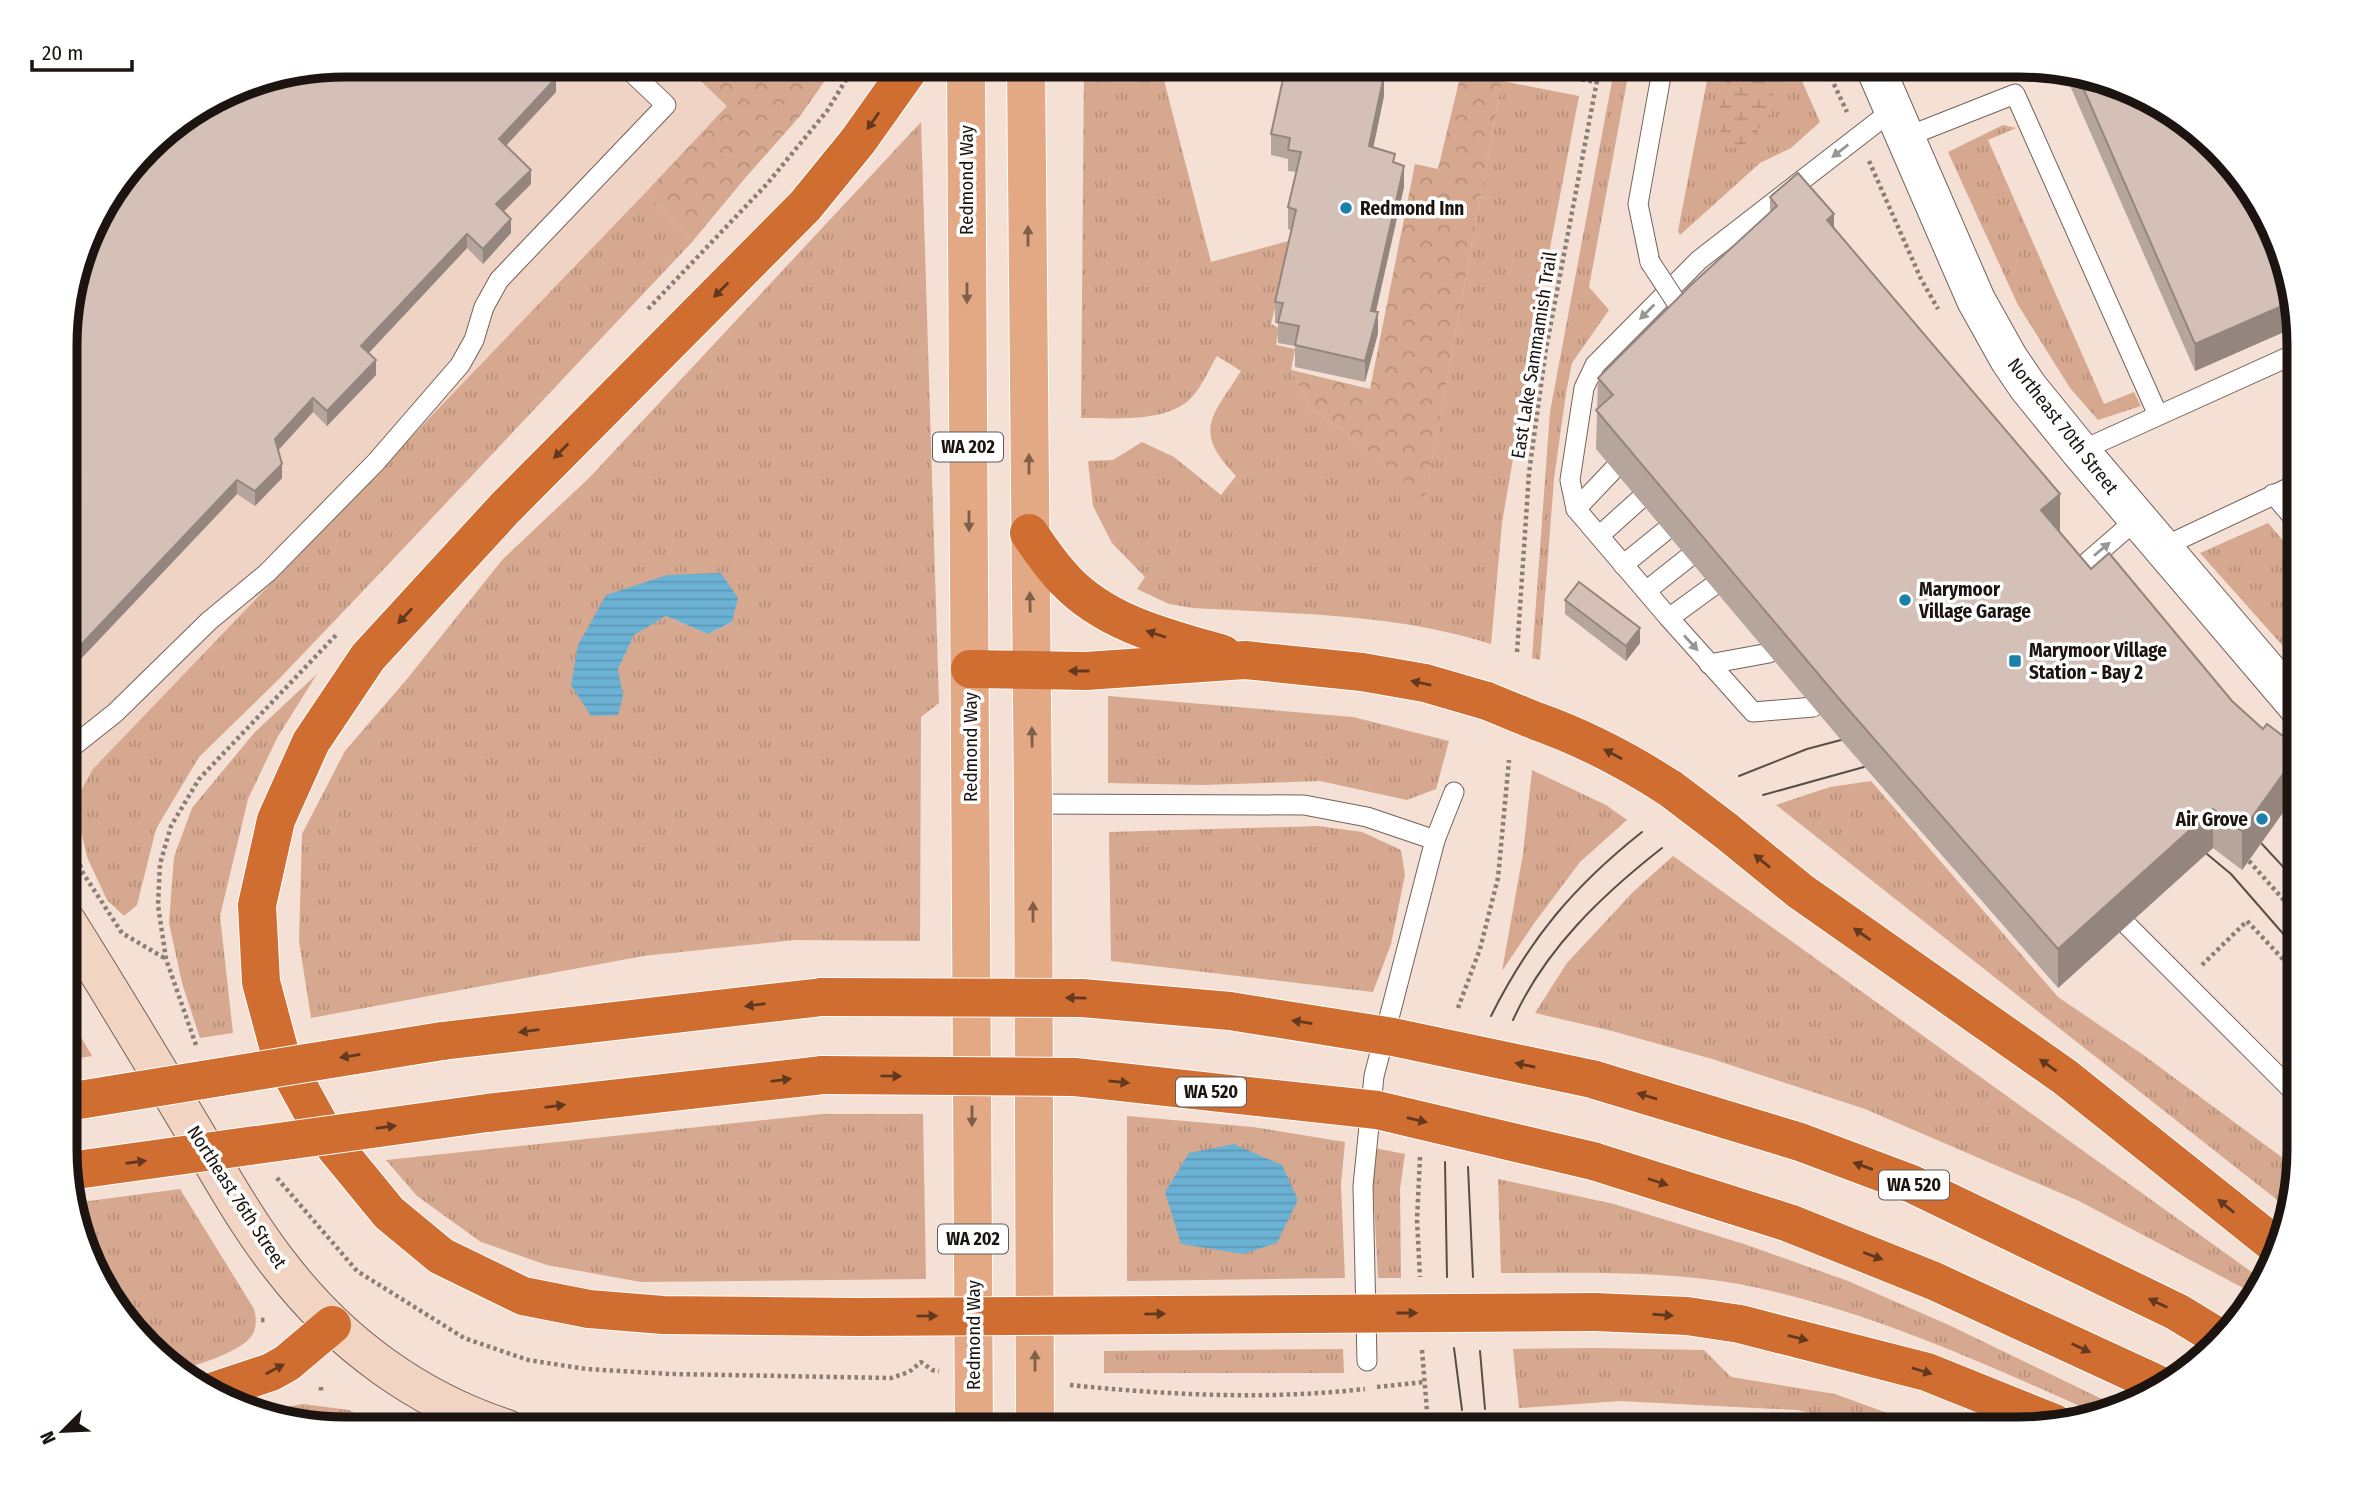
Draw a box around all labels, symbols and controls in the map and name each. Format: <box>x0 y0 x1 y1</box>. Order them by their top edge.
scale bar <box>32 28 131 72</box>
text: 20 m <box>42 40 83 66</box>
one-way arrow <box>866 112 880 130</box>
street label: Redmond Way <box>955 124 978 235</box>
one-way arrow <box>1831 143 1849 157</box>
place label: Redmond Inn <box>1360 197 1464 220</box>
marker: Redmond Inn <box>1338 200 1354 216</box>
one-way arrow <box>1022 225 1034 247</box>
street label: East Lake Sammamish Trail <box>1506 250 1562 460</box>
one-way arrow <box>713 281 730 298</box>
one-way arrow <box>961 282 973 304</box>
one-way arrow <box>1639 304 1656 320</box>
street label: Northeast 70th Street <box>2003 353 2124 499</box>
road number: WA 202 <box>933 432 1003 462</box>
one-way arrow <box>553 443 569 459</box>
one-way arrow <box>1023 453 1035 475</box>
one-way arrow <box>963 510 974 532</box>
one-way arrow <box>2093 542 2111 557</box>
place label: Marymoor Village Garage <box>1918 578 2031 623</box>
one-way arrow <box>1024 591 1036 613</box>
marker: Marymoor Village Garage <box>1897 592 1913 608</box>
one-way arrow <box>397 607 413 624</box>
one-way arrow <box>1146 628 1167 638</box>
one-way arrow <box>1683 634 1699 652</box>
place label: Marymoor Village Station - Bay 2 <box>2029 639 2167 684</box>
marker: Marymoor Village Station - Bay 2 <box>2007 653 2023 669</box>
one-way arrow <box>1068 665 1090 677</box>
one-way arrow <box>1410 678 1432 689</box>
street label: Redmond Way <box>959 691 982 802</box>
one-way arrow <box>1026 726 1038 748</box>
one-way arrow <box>1603 748 1623 760</box>
place label: Air Grove <box>2175 808 2248 831</box>
marker: Air Grove <box>2254 811 2270 827</box>
one-way arrow <box>1754 853 1772 868</box>
one-way arrow <box>1027 901 1039 923</box>
one-way arrow <box>1853 927 1871 941</box>
one-way arrow <box>1065 993 1087 1004</box>
one-way arrow <box>743 1000 765 1011</box>
one-way arrow <box>1291 1016 1313 1027</box>
one-way arrow <box>517 1026 539 1037</box>
one-way arrow <box>339 1051 361 1062</box>
one-way arrow <box>2039 1058 2057 1072</box>
one-way arrow <box>1514 1060 1536 1071</box>
one-way arrow <box>881 1070 903 1082</box>
one-way arrow <box>770 1074 792 1085</box>
one-way arrow <box>1108 1077 1130 1088</box>
road number: WA 520 <box>1176 1078 1246 1106</box>
one-way arrow <box>1636 1090 1657 1101</box>
one-way arrow <box>544 1100 566 1111</box>
one-way arrow <box>966 1106 978 1128</box>
one-way arrow <box>1406 1115 1428 1126</box>
street label: Northeast 76th Street <box>182 1121 292 1273</box>
one-way arrow <box>375 1122 397 1133</box>
one-way arrow <box>126 1156 148 1167</box>
one-way arrow <box>1853 1160 1874 1171</box>
road number: WA 520 <box>1879 1170 1949 1200</box>
one-way arrow <box>1648 1177 1669 1187</box>
one-way arrow <box>2218 1199 2236 1214</box>
road number: WA 202 <box>938 1224 1008 1254</box>
one-way arrow <box>1863 1251 1884 1262</box>
street label: Redmond Way <box>962 1279 985 1390</box>
one-way arrow <box>2148 1298 2168 1309</box>
one-way arrow <box>1396 1307 1418 1319</box>
one-way arrow <box>1144 1308 1166 1320</box>
one-way arrow <box>916 1310 938 1322</box>
one-way arrow <box>1652 1310 1674 1321</box>
one-way arrow <box>1787 1333 1809 1344</box>
one-way arrow <box>2071 1342 2091 1354</box>
one-way arrow <box>1029 1350 1041 1372</box>
one-way arrow <box>266 1364 286 1376</box>
one-way arrow <box>1911 1367 1932 1377</box>
north arrow <box>28 1396 98 1466</box>
text: N <box>35 1428 61 1448</box>

